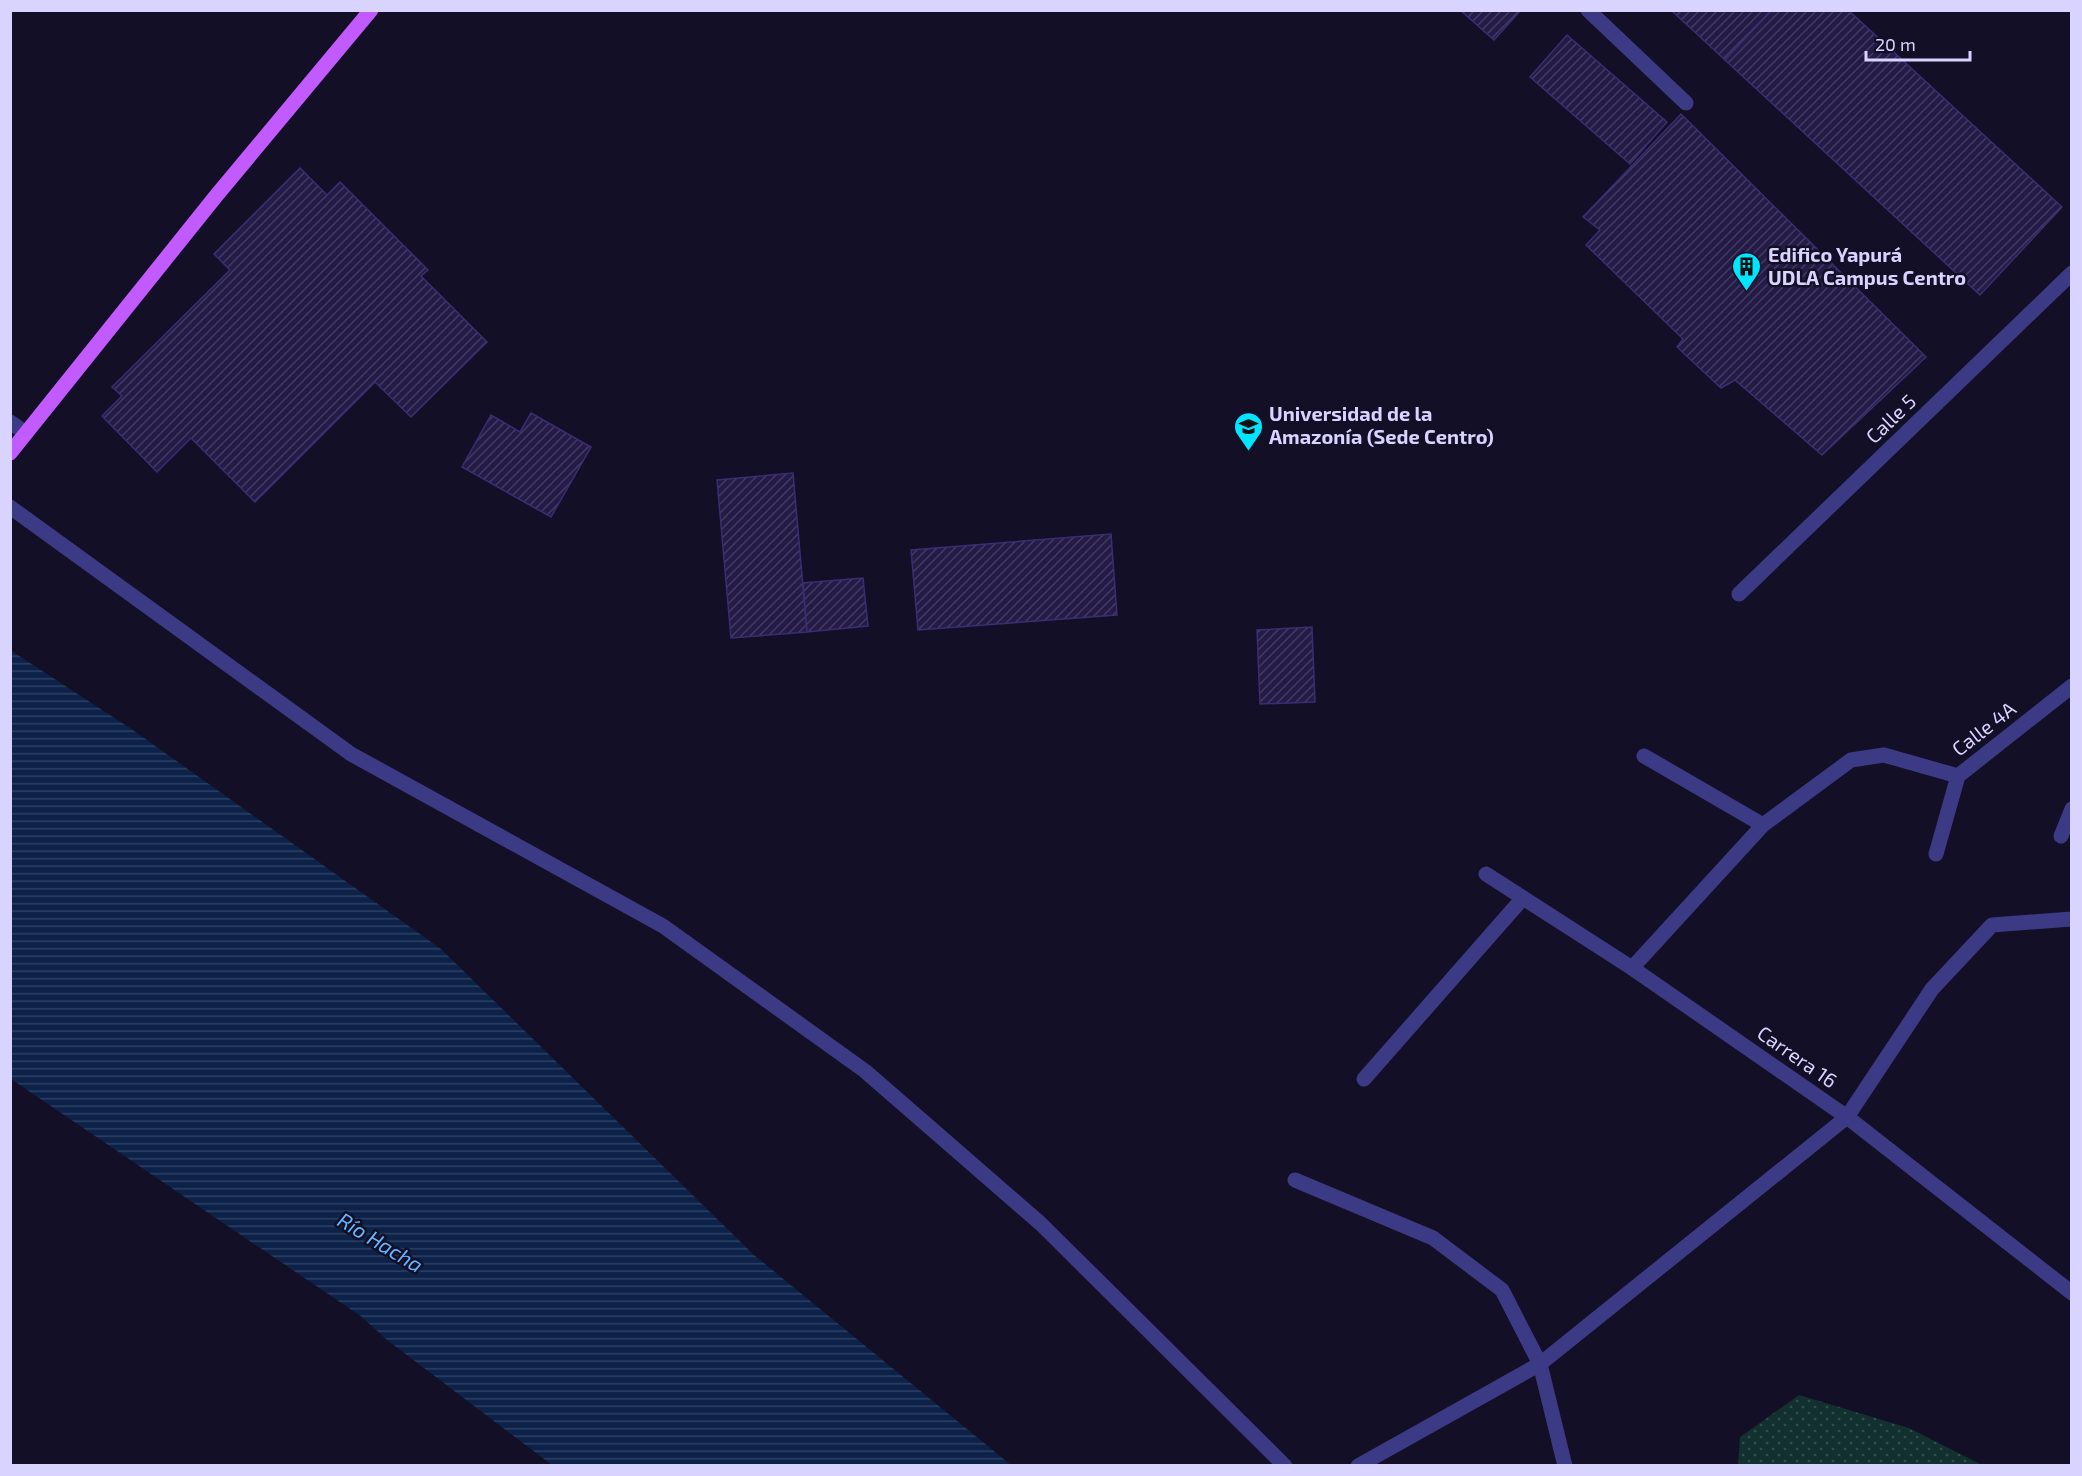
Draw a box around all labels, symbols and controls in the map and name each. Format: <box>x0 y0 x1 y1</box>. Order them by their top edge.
scale bar <box>1866 24 1970 62</box>
text: 20 m <box>1875 33 1916 55</box>
place label: Edifico Yapurá UDLA Campus Centro <box>1768 242 1966 289</box>
building icon: Edifico Yapurá UDLA Campus Centro <box>1731 250 1763 292</box>
street label: Calle 5 <box>1860 389 1920 448</box>
place label: Universidad de la Amazonía (Sede Centro) <box>1269 401 1494 448</box>
school or university icon: Universidad de la Amazonía (Sede Centro) <box>1232 410 1264 452</box>
street label: Calle 4A <box>1947 696 2020 761</box>
street label: Carrera 16 <box>1753 1020 1842 1092</box>
water label: Río Hacha <box>334 1207 428 1277</box>

